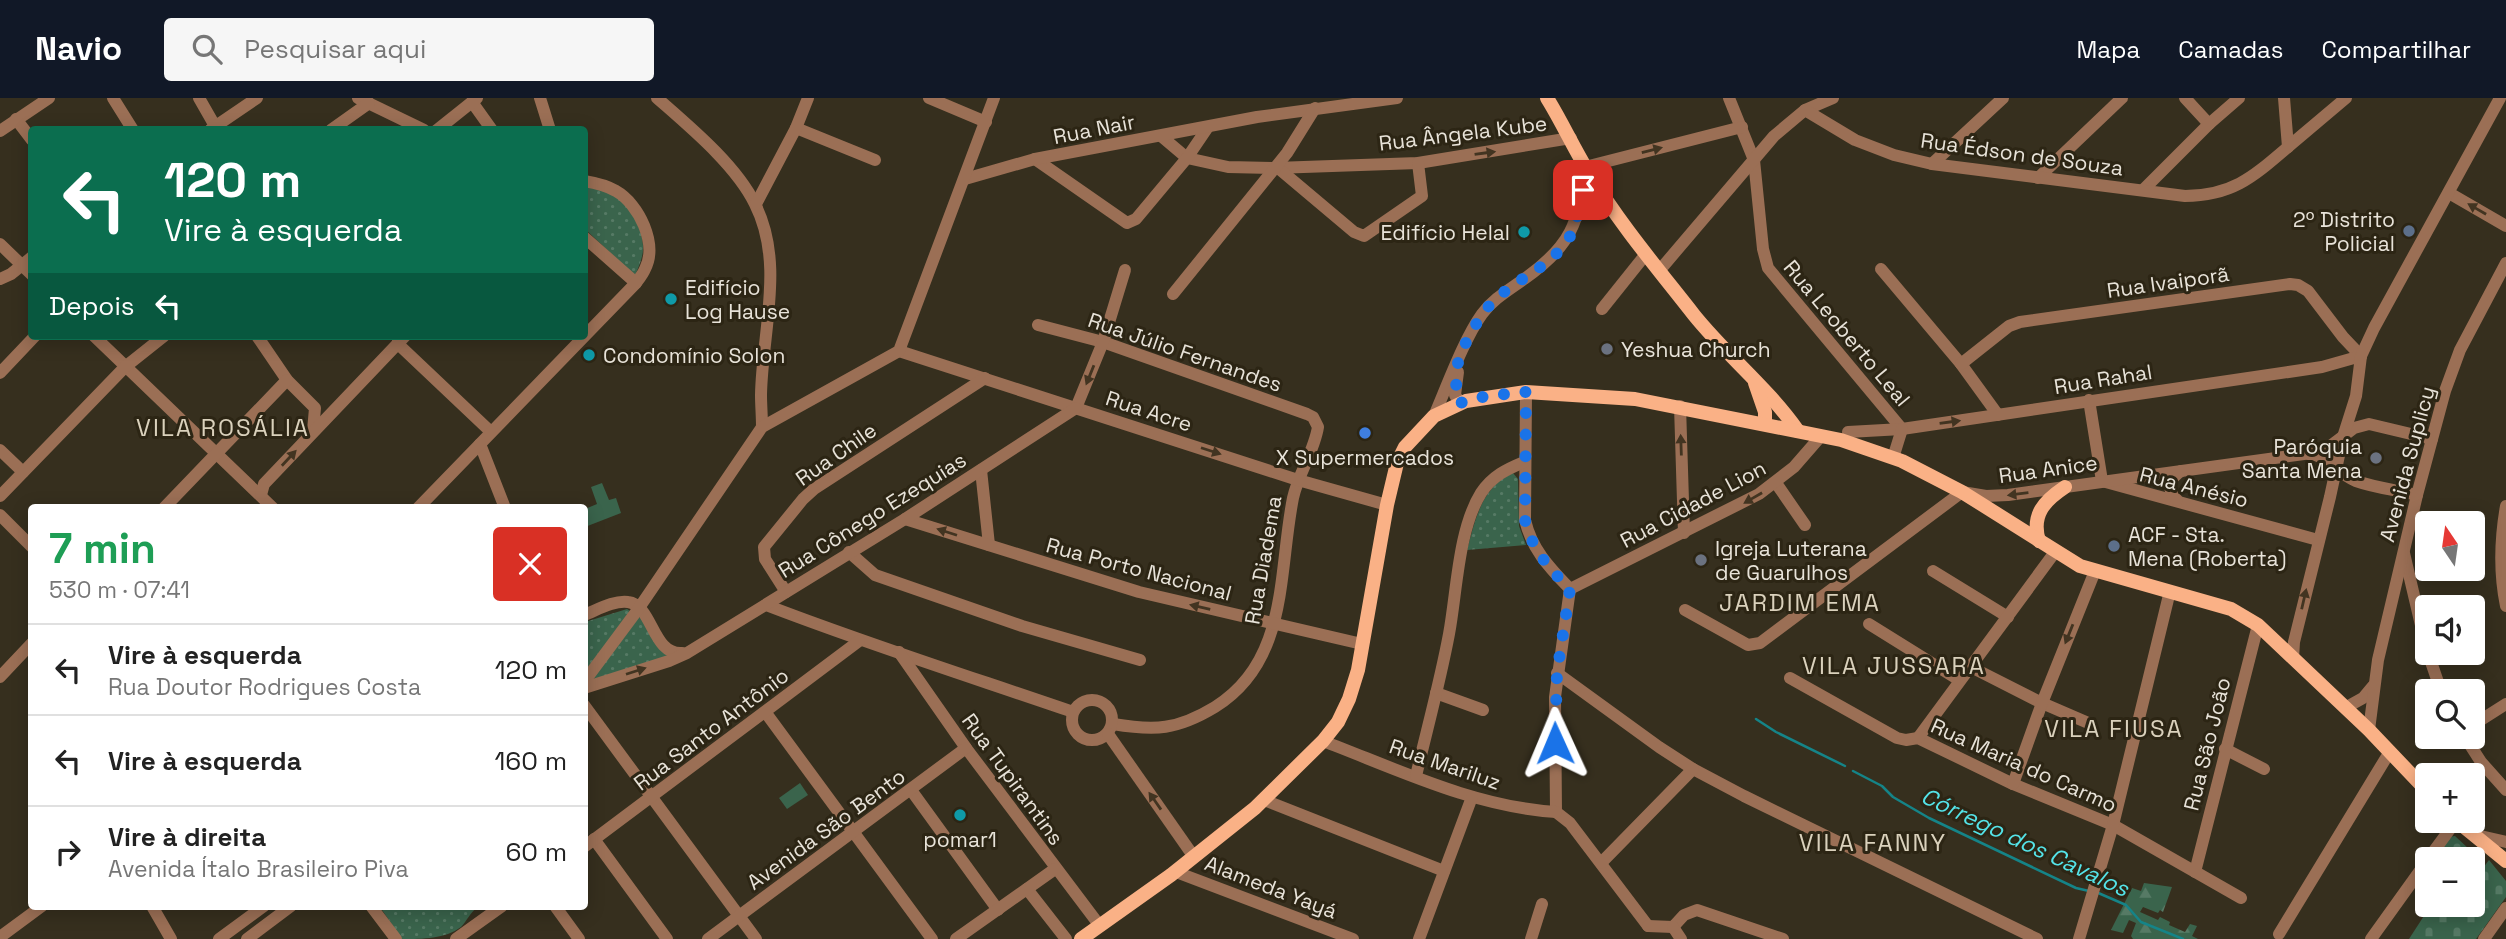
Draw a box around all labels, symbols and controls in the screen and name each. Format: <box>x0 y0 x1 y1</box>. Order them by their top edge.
search box <box>164 18 654 81</box>
text: Navio <box>35 28 122 70</box>
icon: search <box>188 30 226 68</box>
text: Pesquisar aqui <box>244 32 426 66</box>
text: Mapa <box>2076 34 2140 65</box>
text: Camadas <box>2178 34 2283 65</box>
text: Compartilhar <box>2321 34 2471 65</box>
street label: Rua Nair <box>1051 108 1137 150</box>
street label: Rua Ângela Kube <box>1377 109 1549 157</box>
street label: Rua Édson de Souza <box>1919 126 2125 182</box>
one-way arrow <box>1641 144 1663 155</box>
one-way arrow <box>1474 147 1496 158</box>
text: 120 m <box>164 149 301 211</box>
icon: left <box>49 154 140 245</box>
pin <box>1553 160 1613 220</box>
icon: arrive <box>1564 171 1602 209</box>
one-way arrow <box>2468 203 2487 215</box>
place label: 2º Distrito Policial <box>2293 206 2395 257</box>
text: Vire à esquerda <box>164 210 402 250</box>
place label: Edifício Helal <box>1380 219 1510 246</box>
marker: 2º Distrito Policial <box>2401 223 2417 239</box>
marker: Edifício Helal <box>1516 224 1532 240</box>
street label: Rua Leoberto Leal <box>1778 254 1916 412</box>
street label: Rua Ivaiporã <box>2105 260 2231 304</box>
place label: Edifício Log Hause <box>685 274 790 325</box>
icon: left <box>149 287 187 325</box>
text: Depois <box>49 289 135 323</box>
marker: Edifício Log Hause <box>663 291 679 307</box>
street label: Rua Júlio Fernandes <box>1084 306 1286 398</box>
place label: Yeshua Church <box>1621 336 1771 363</box>
marker: Yeshua Church <box>1599 341 1615 357</box>
place label: Condomínio Solon <box>603 342 785 369</box>
marker: Condomínio Solon <box>581 347 597 363</box>
street label: Rua Rahal <box>2052 358 2154 400</box>
one-way arrow <box>1084 364 1095 385</box>
street label: Avenida Suplicy <box>2373 383 2441 545</box>
street label: Rua Acre <box>1102 384 1196 438</box>
district label: VILA ROSÁLIA <box>136 412 310 443</box>
street label: Rua Chile <box>790 416 882 492</box>
one-way arrow <box>1939 416 1961 427</box>
marker: X Supermercados <box>1357 425 1373 441</box>
place label: Paróquia Santa Mena <box>2242 433 2362 484</box>
one-way arrow <box>1676 434 1687 456</box>
place label: X Supermercados <box>1276 444 1454 471</box>
street label: Rua Cônego Ezequias <box>773 446 971 584</box>
one-way arrow <box>1201 447 1222 457</box>
street label: Rua Anice <box>1997 449 2099 489</box>
one-way arrow <box>280 450 296 467</box>
marker: Paróquia Santa Mena <box>2368 450 2384 466</box>
street label: Rua Cidade Lion <box>1615 454 1771 554</box>
street label: Rua Anésio <box>2137 460 2251 514</box>
one-way arrow <box>2007 488 2029 499</box>
one-way arrow <box>1743 491 1762 504</box>
street label: Rua Diadema <box>1238 493 1288 627</box>
north arrow <box>2415 511 2485 581</box>
map controls <box>2415 511 2485 917</box>
place label: ACF - Sta. Mena (Roberta) <box>2128 521 2286 572</box>
text: 7 min <box>49 522 156 575</box>
one-way arrow <box>937 526 958 537</box>
button: close <box>493 527 567 601</box>
street label: Rua Porto Nacional <box>1043 531 1235 607</box>
place label: Igreja Luterana de Guarulhos <box>1715 535 1867 586</box>
marker: ACF - Sta. Mena (Roberta) <box>2106 538 2122 554</box>
marker: Igreja Luterana de Guarulhos <box>1693 552 1709 568</box>
text: 530 m · 07:41 <box>49 575 190 605</box>
district label: JARDIM EMA <box>1719 587 1881 618</box>
one-way arrow <box>2299 588 2310 610</box>
button: sound <box>2415 595 2485 665</box>
one-way arrow <box>1189 601 1211 612</box>
one-way arrow <box>2064 624 2075 645</box>
text: Vire à esquerda <box>108 638 302 672</box>
district label: VILA JUSSARA <box>1802 650 1986 681</box>
icon: left <box>49 651 87 689</box>
text: 120 m <box>495 653 567 687</box>
street label: Rua Santo Antônio <box>628 662 794 796</box>
one-way arrow <box>626 666 647 676</box>
text: Rua Doutor Rodrigues Costa <box>108 672 421 702</box>
street label: Rua São João <box>2177 675 2237 813</box>
button: search <box>2415 679 2485 749</box>
position arrow <box>1518 706 1592 780</box>
street label: Rua Tupirantins <box>956 708 1070 850</box>
street label: Rua Maria do Carmo <box>1927 712 2121 818</box>
district label: VILA FIUSA <box>2044 713 2184 744</box>
street label: Rua Mariluz <box>1386 732 1504 796</box>
icon: left <box>49 742 87 780</box>
text: Vire à esquerda <box>108 744 302 778</box>
text: 160 m <box>495 744 567 778</box>
street label: Avenida São Bento <box>741 762 911 896</box>
button: + <box>2415 763 2485 833</box>
water label: Córrego dos Cavalos <box>1916 781 2135 904</box>
one-way arrow <box>1148 792 1162 810</box>
marker: pomar1 <box>952 807 968 823</box>
text: Vire à direita <box>108 820 266 854</box>
place label: pomar1 <box>923 826 997 853</box>
district label: VILA FANNY <box>1799 827 1947 858</box>
icon: right <box>49 833 87 871</box>
text: 60 m <box>505 835 567 869</box>
button: − <box>2415 847 2485 917</box>
street label: Alameda Yayá <box>1201 849 1341 925</box>
text: Avenida Ítalo Brasileiro Piva <box>108 854 409 884</box>

